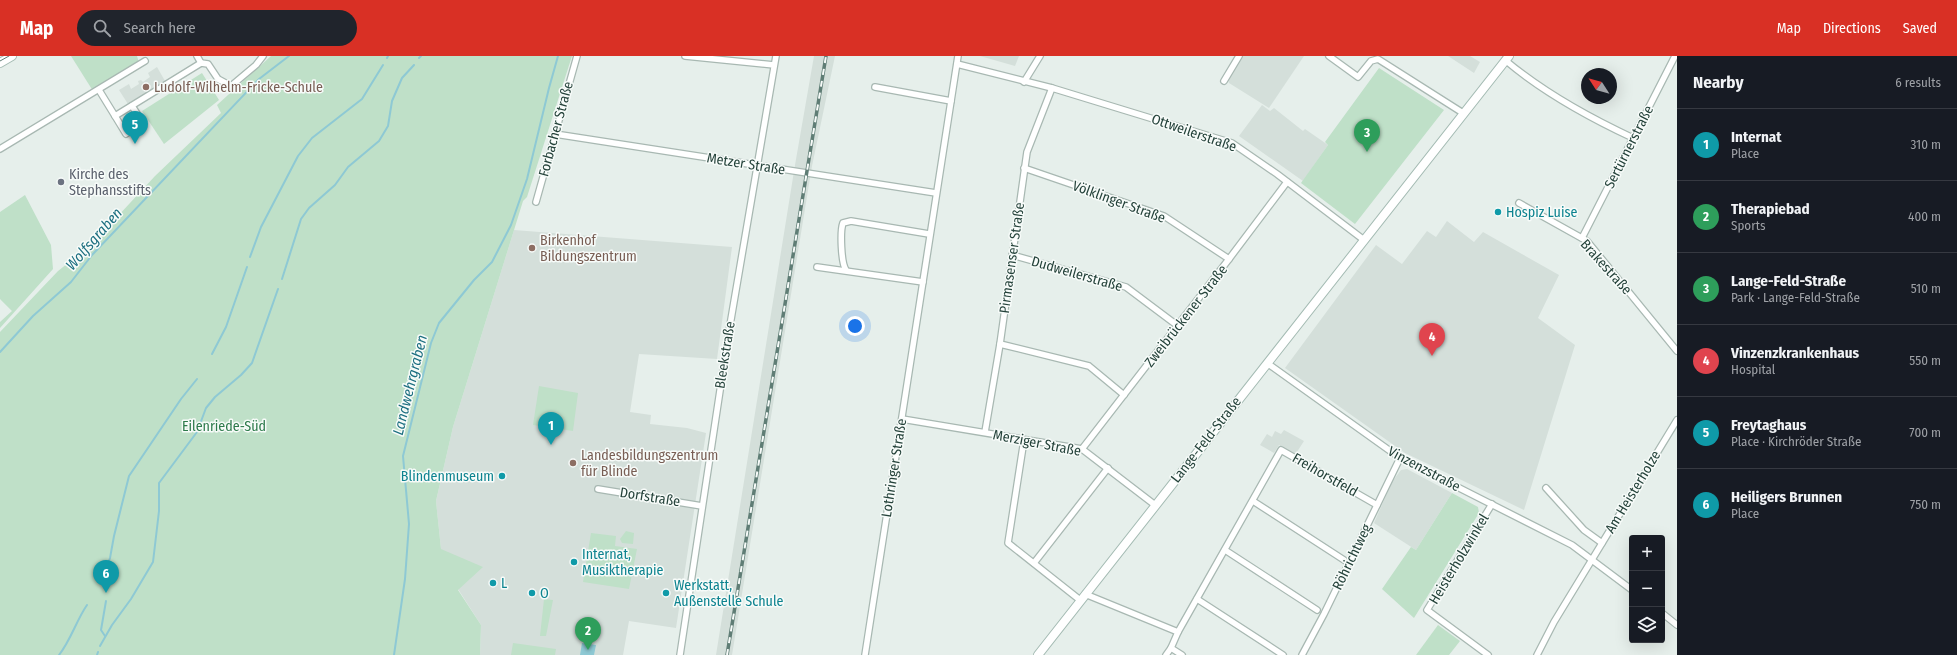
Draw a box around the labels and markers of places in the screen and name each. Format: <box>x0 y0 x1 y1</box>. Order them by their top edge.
place label: Ludolf-Wilhelm-Fricke-Schule <box>154 79 323 96</box>
marker: Ludolf-Wilhelm-Fricke-Schule <box>141 82 151 92</box>
pin: 5 <box>122 111 148 144</box>
pin: 3 <box>1354 119 1380 152</box>
place label: Kirche des Stephansstifts <box>69 166 151 199</box>
marker: Kirche des Stephansstifts <box>56 177 66 187</box>
place label: Hospiz Luise <box>1506 204 1577 221</box>
marker: Hospiz Luise <box>1493 207 1503 217</box>
place label: Birkenhof Bildungszentrum <box>540 232 637 265</box>
marker: Birkenhof Bildungszentrum <box>527 243 537 253</box>
pin: 4 <box>1419 323 1445 356</box>
pin: 1 <box>538 412 564 445</box>
place label: Landesbildungszentrum für Blinde <box>581 447 718 480</box>
marker: Landesbildungszentrum für Blinde <box>568 458 578 468</box>
place label: Blindenmuseum <box>401 468 494 485</box>
marker: Blindenmuseum <box>497 471 507 481</box>
place label: Internat, Musiktherapie <box>582 546 663 579</box>
marker: Internat, Musiktherapie <box>569 557 579 567</box>
pin: 6 <box>93 560 119 593</box>
place label: L <box>501 575 507 592</box>
place label: Werkstatt, Außenstelle Schule <box>674 577 784 610</box>
marker: L <box>488 578 498 588</box>
place label: O <box>540 585 549 602</box>
marker: O <box>527 588 537 598</box>
marker: Werkstatt, Außenstelle Schule <box>661 588 671 598</box>
pin: 2 <box>575 617 601 650</box>

